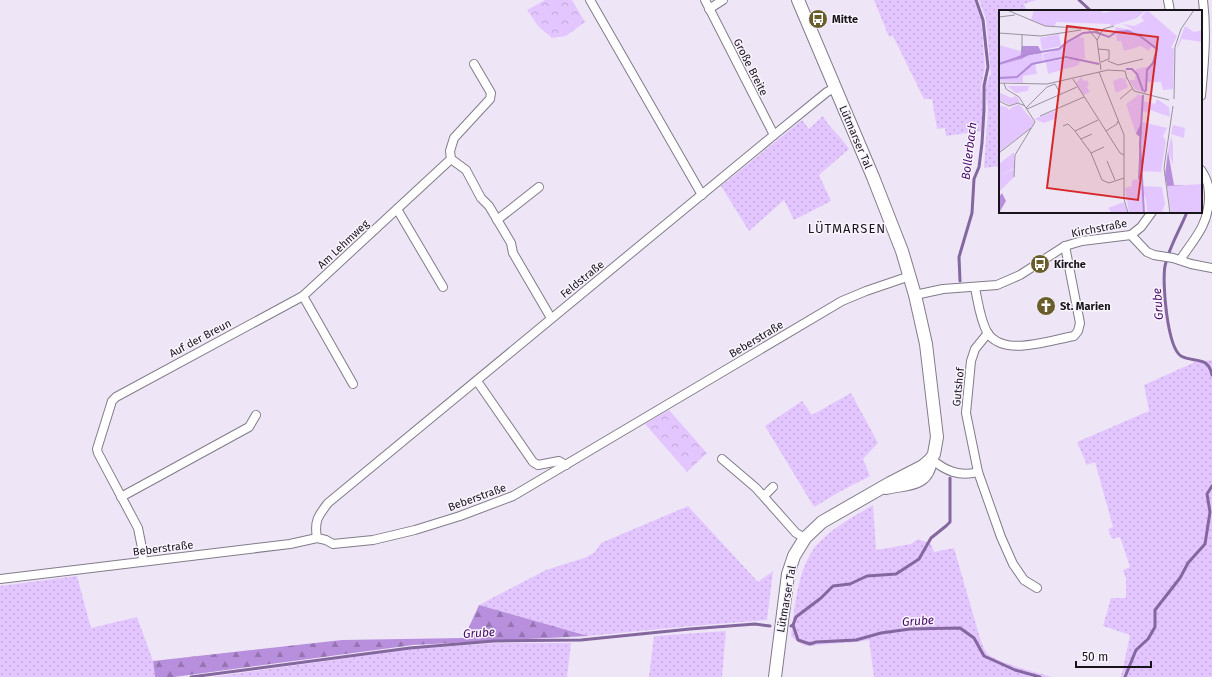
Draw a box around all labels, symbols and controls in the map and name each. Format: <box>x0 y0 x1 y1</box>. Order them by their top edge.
bus stop icon: Mitte <box>807 8 829 30</box>
inset map <box>999 10 1202 213</box>
place label: Mitte <box>832 13 858 26</box>
street label: Große Breite <box>731 37 770 98</box>
street label: Lütmarser Tal <box>836 103 875 171</box>
water label: Bollerbach <box>959 121 979 181</box>
street label: Am Lehmweg <box>315 217 372 271</box>
street label: Kirchstraße <box>1070 217 1128 240</box>
district label: LÜTMARSEN <box>808 220 886 236</box>
bus stop icon: Kirche <box>1029 253 1051 275</box>
street label: Feldstraße <box>558 258 607 301</box>
place label: Kirche <box>1054 258 1086 271</box>
water label: Grube <box>1150 287 1166 321</box>
church icon: St. Marien <box>1035 295 1057 317</box>
place label: St. Marien <box>1060 300 1110 313</box>
street label: Auf der Breun <box>167 317 234 360</box>
street label: Beberstraße <box>727 318 786 361</box>
street label: Gutshof <box>950 366 967 407</box>
street label: Beberstraße <box>446 481 508 514</box>
street label: Beberstraße <box>132 538 194 559</box>
street label: Lütmarser Tal <box>774 565 799 634</box>
water label: Grube <box>901 613 935 629</box>
water label: Grube <box>462 625 496 641</box>
scale bar <box>1076 643 1151 669</box>
text: 50 m <box>1082 650 1108 664</box>

